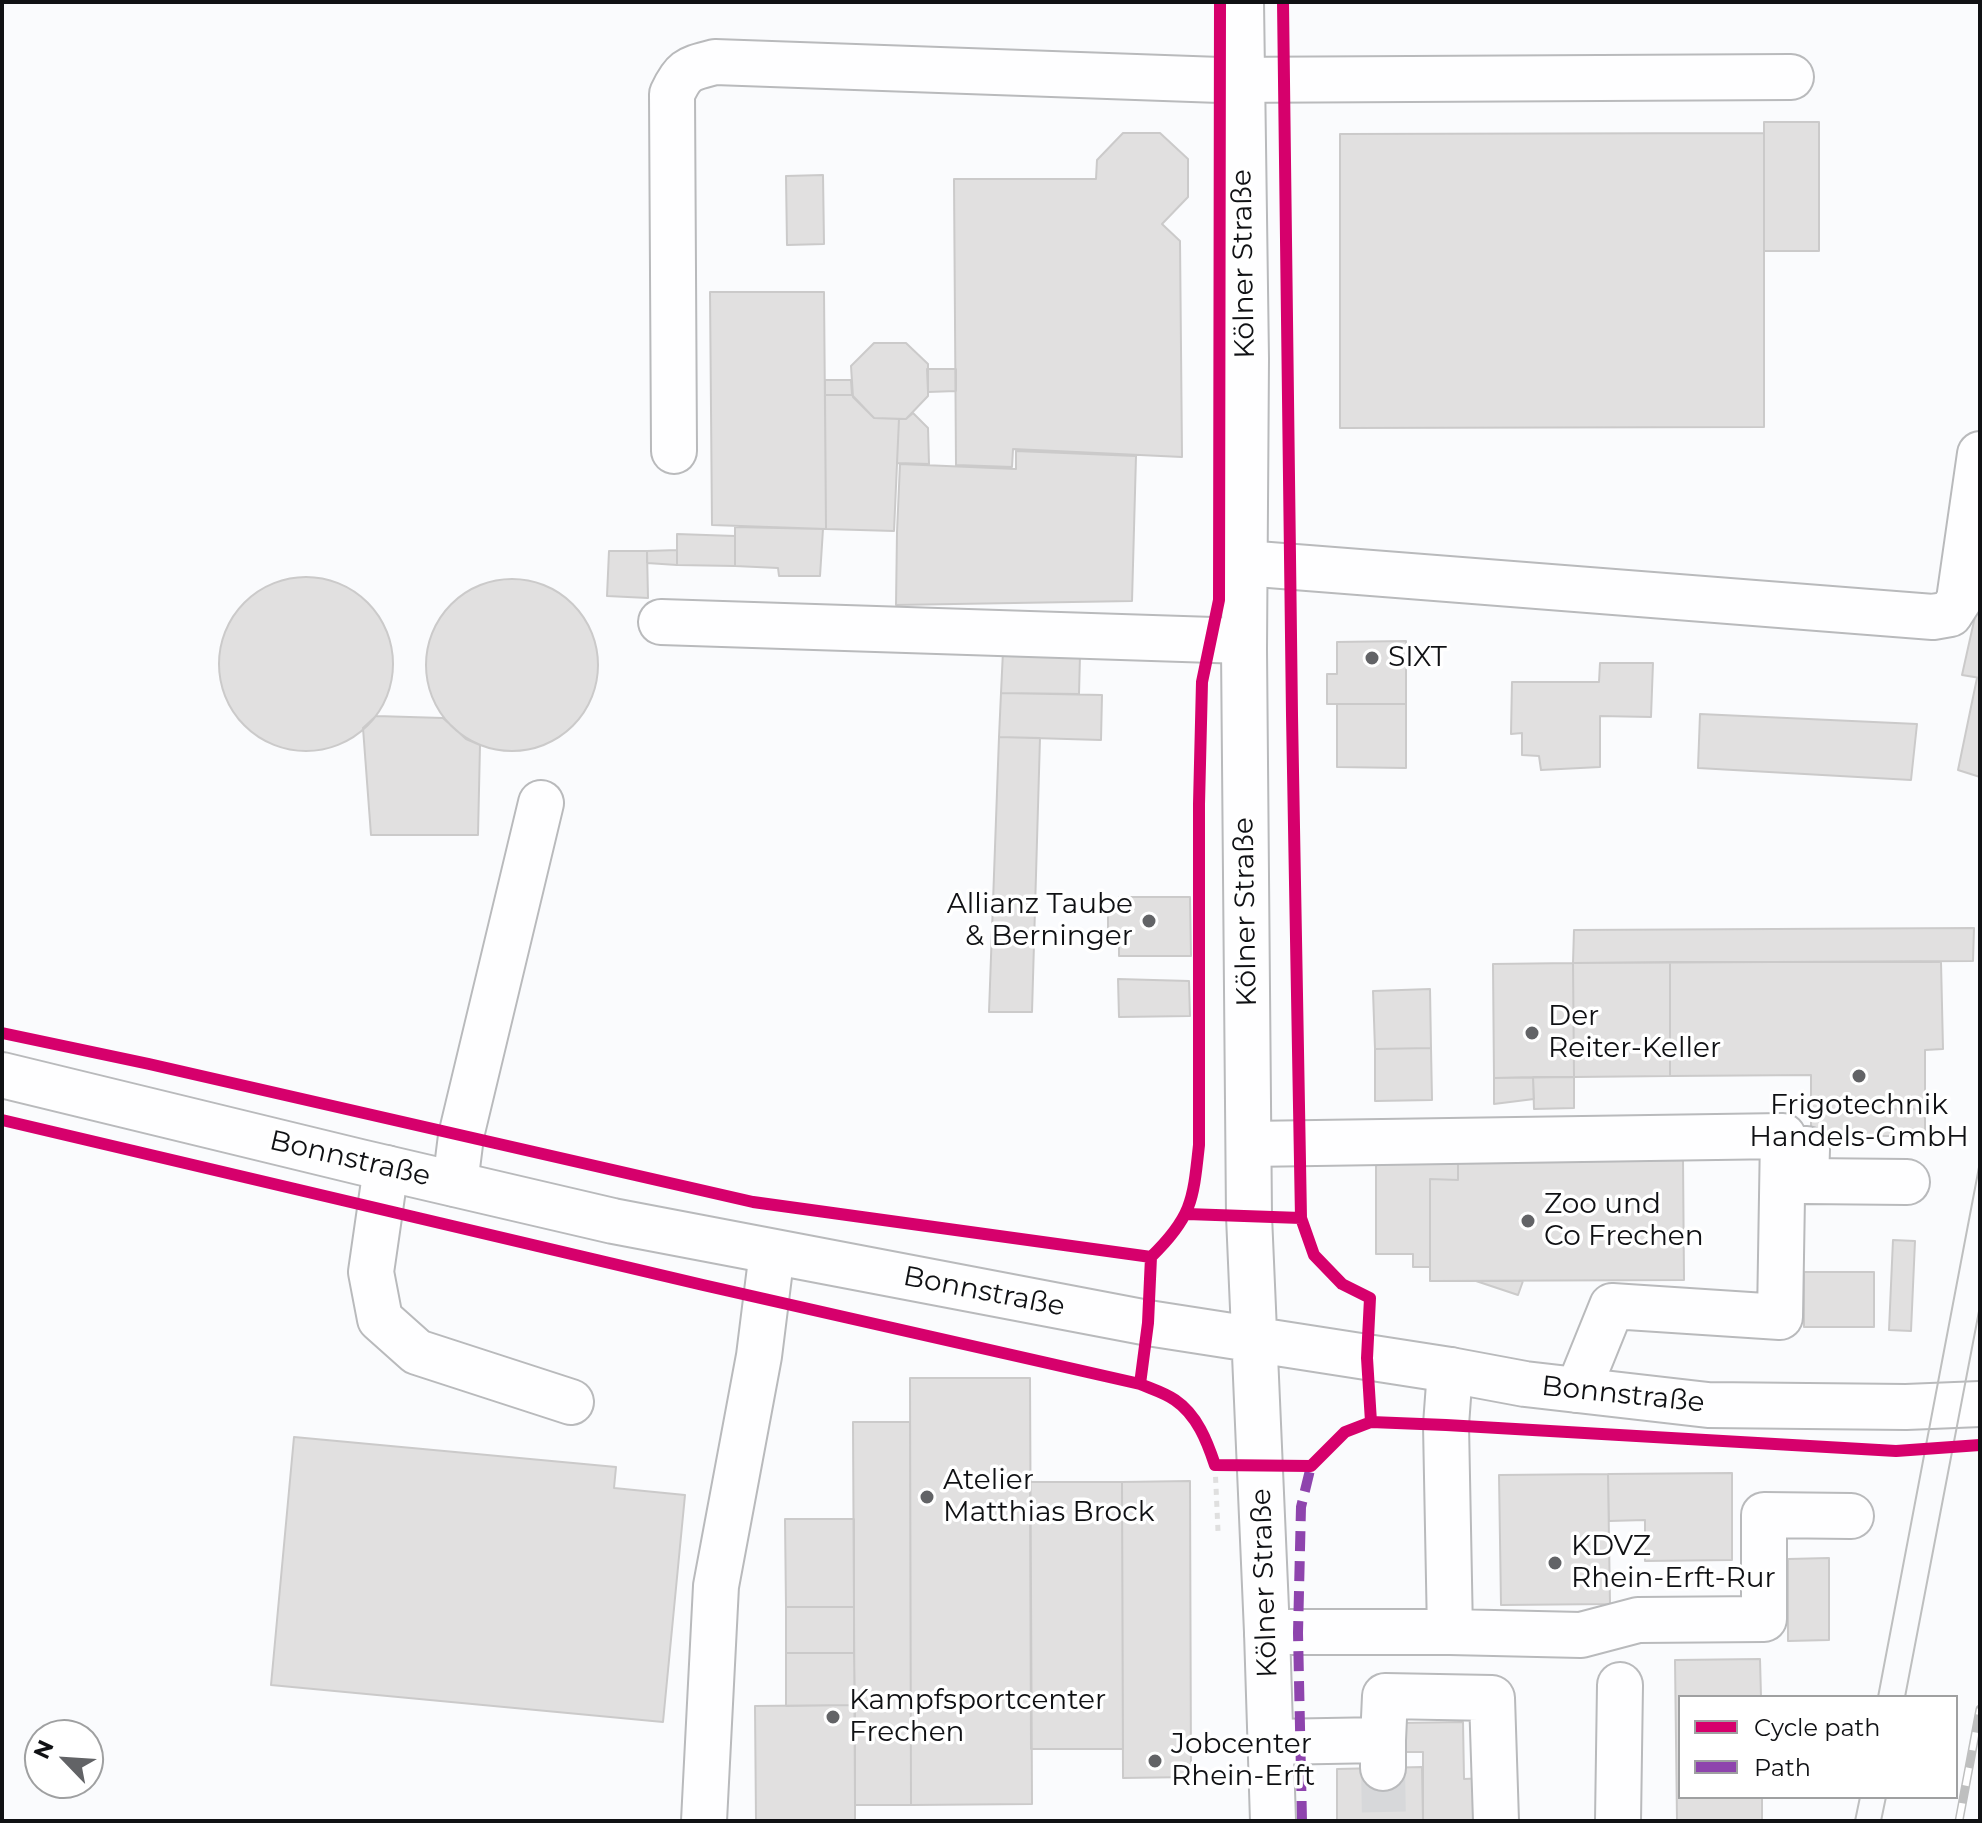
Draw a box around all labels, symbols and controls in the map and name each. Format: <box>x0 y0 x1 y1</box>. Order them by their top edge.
street label: Kölner Straße <box>1226 169 1262 359</box>
place label: SIXT <box>1388 641 1447 675</box>
marker: SIXT <box>1363 649 1381 667</box>
street label: Kölner Straße <box>1228 817 1264 1007</box>
place label: Allianz Taube & Berninger <box>947 888 1133 954</box>
marker: Allianz Taube & Berninger <box>1140 912 1158 930</box>
place label: Der Reiter-Keller <box>1548 1000 1721 1066</box>
marker: Der Reiter-Keller <box>1523 1024 1541 1042</box>
marker: Frigotechnik Handels-GmbH <box>1850 1067 1868 1085</box>
place label: Frigotechnik Handels-GmbH <box>1749 1089 1969 1155</box>
street label: Bonnstraße <box>266 1124 434 1194</box>
place label: Zoo und Co Frechen <box>1544 1188 1704 1254</box>
marker: Zoo und Co Frechen <box>1519 1212 1537 1230</box>
street label: Bonnstraße <box>900 1260 1068 1324</box>
street label: Bonnstraße <box>1540 1370 1706 1420</box>
place label: Atelier Matthias Brock <box>943 1464 1154 1530</box>
marker: Atelier Matthias Brock <box>918 1488 936 1506</box>
street label: Kölner Straße <box>1245 1488 1285 1678</box>
place label: KDVZ Rhein-Erft-Rur <box>1571 1530 1776 1596</box>
marker: KDVZ Rhein-Erft-Rur <box>1546 1554 1564 1572</box>
place label: Kampfsportcenter Frechen <box>849 1684 1106 1750</box>
legend <box>1678 1695 1958 1799</box>
marker: Kampfsportcenter Frechen <box>824 1708 842 1726</box>
text: Cycle path <box>1754 1713 1881 1742</box>
north arrow <box>24 1719 104 1799</box>
place label: Jobcenter Rhein-Erft <box>1171 1728 1315 1794</box>
text: N <box>28 1736 60 1763</box>
marker: Jobcenter Rhein-Erft <box>1146 1752 1164 1770</box>
text: Path <box>1754 1753 1811 1782</box>

